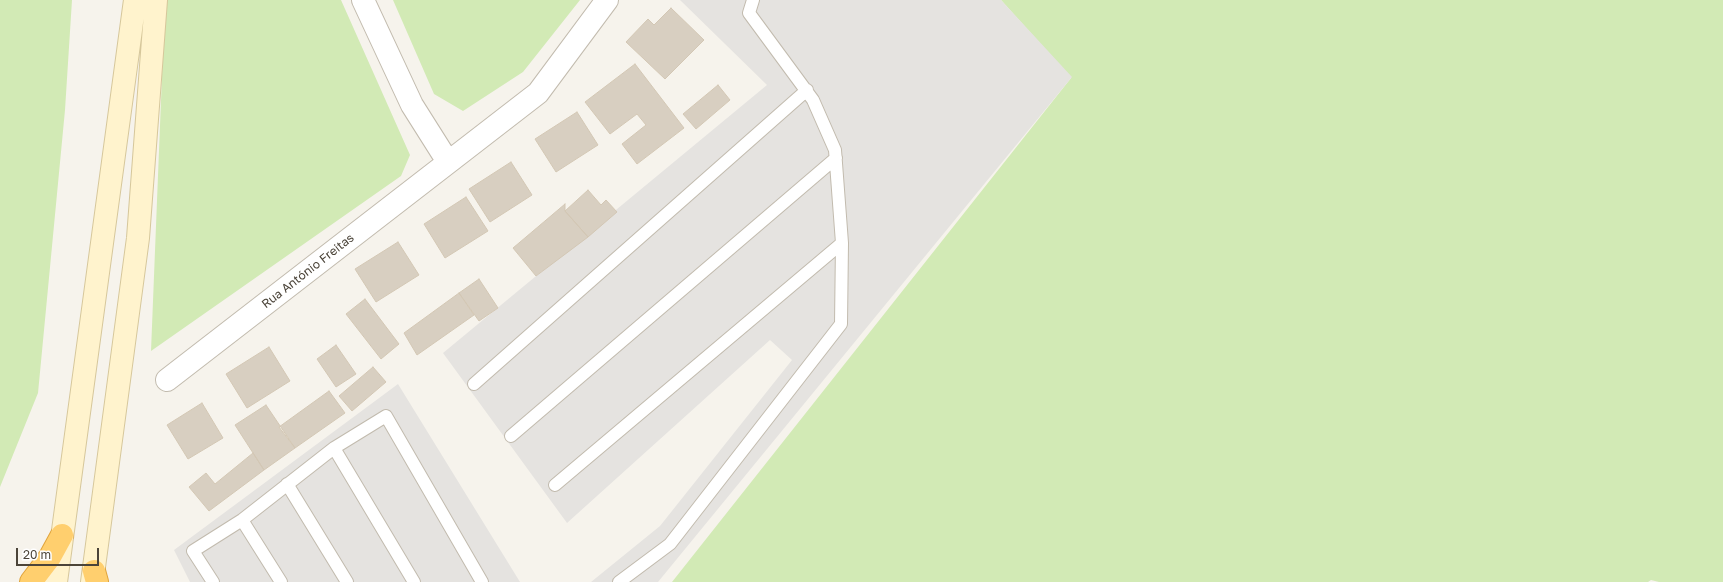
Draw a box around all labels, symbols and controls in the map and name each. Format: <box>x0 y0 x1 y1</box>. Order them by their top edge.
street label: Rua António Freitas <box>259 231 357 311</box>
scale bar <box>18 540 101 566</box>
text: 20 m <box>23 547 51 562</box>

